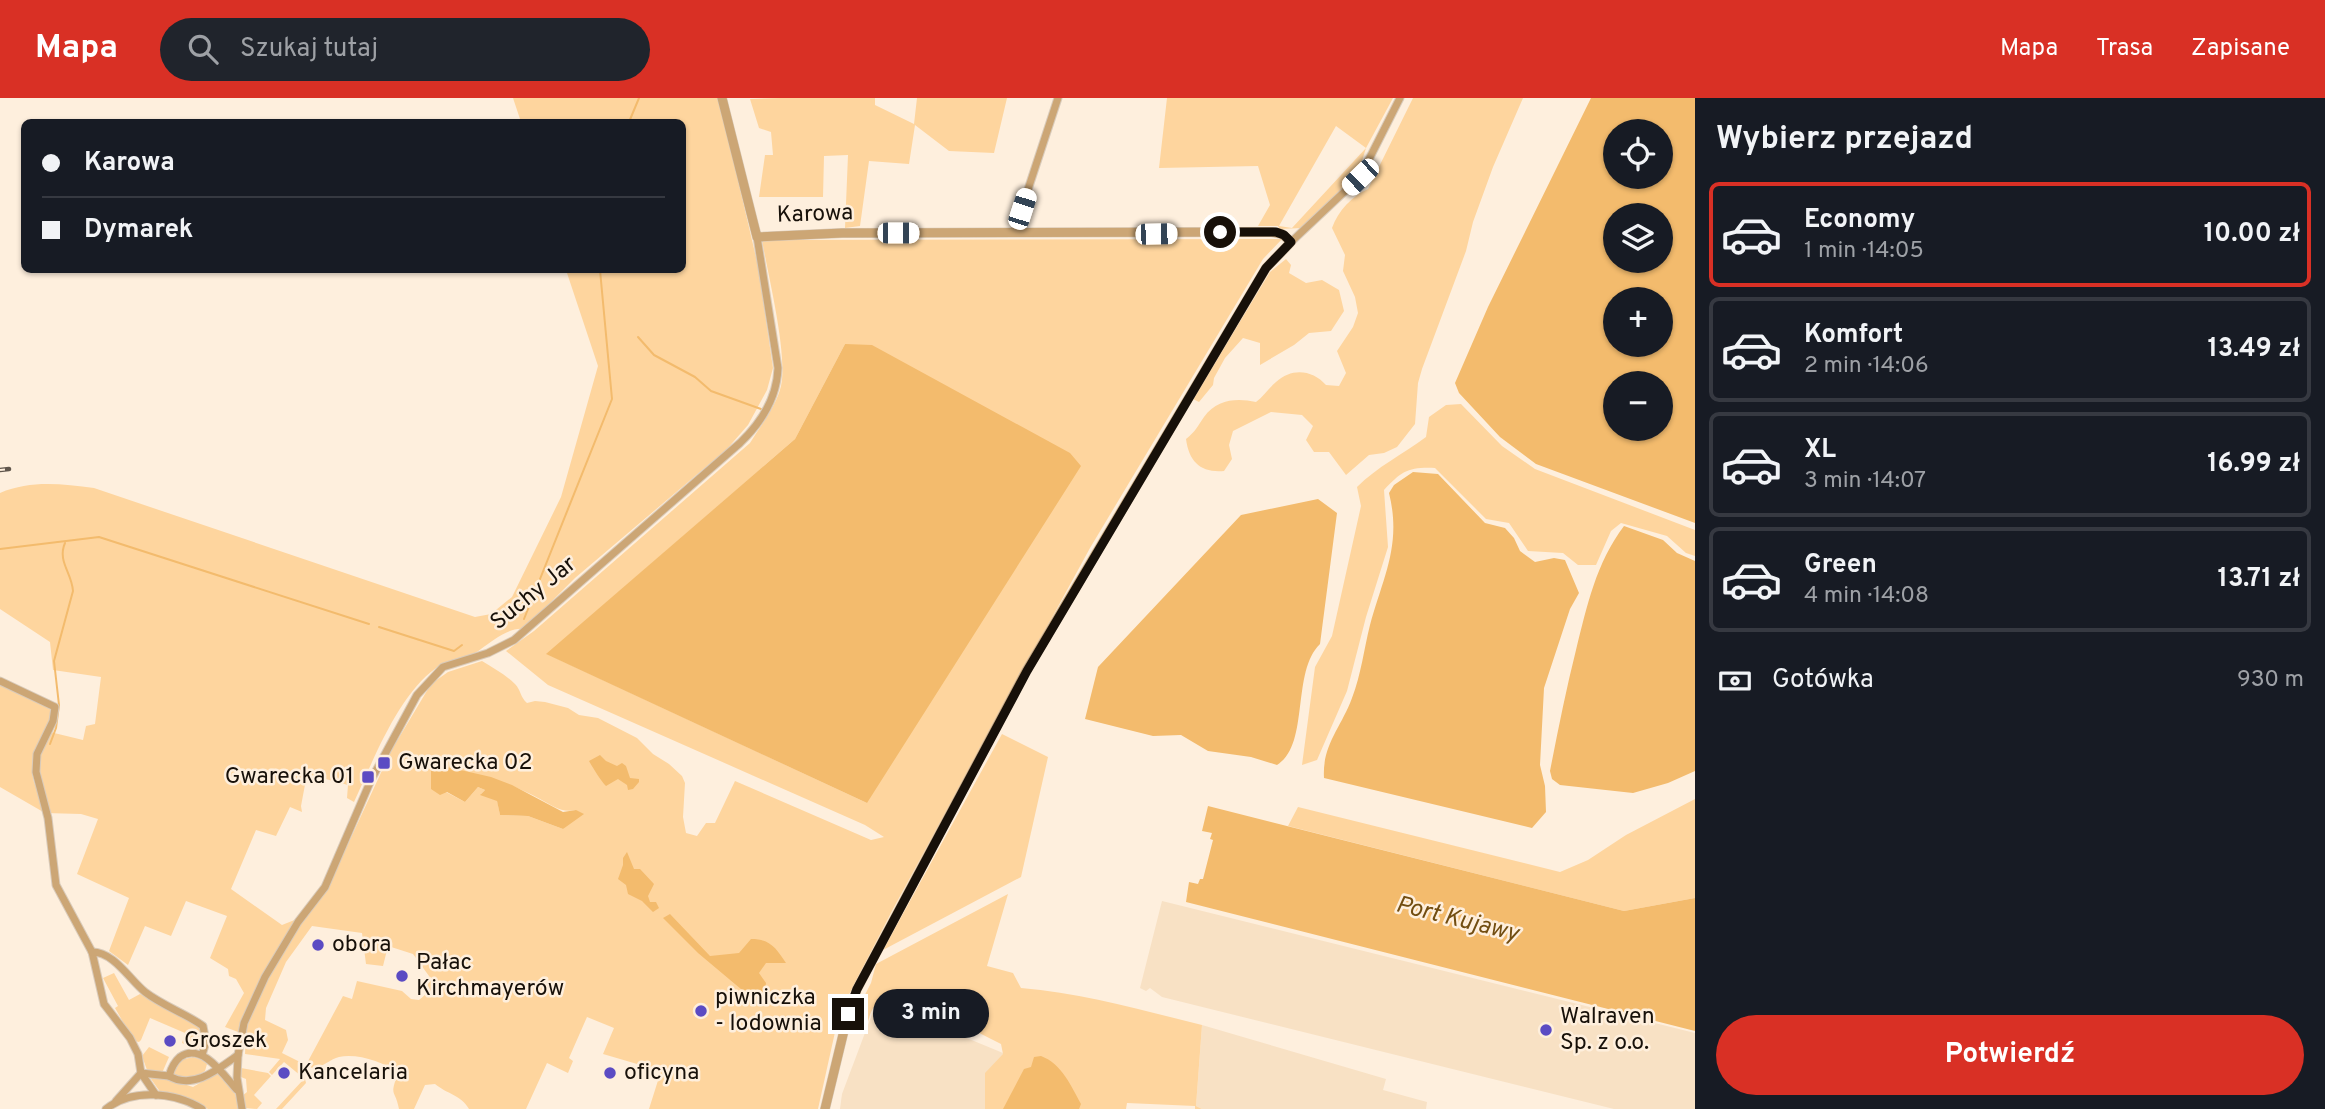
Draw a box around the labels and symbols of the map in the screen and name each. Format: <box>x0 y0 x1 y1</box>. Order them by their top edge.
car <box>1338 155 1383 199</box>
car <box>1006 186 1039 232</box>
street label: Karowa <box>776 199 854 231</box>
route start <box>1204 216 1236 248</box>
car <box>878 223 920 244</box>
car <box>1135 223 1178 245</box>
street label: Suchy Jar <box>485 550 583 638</box>
place label: Gwarecka 02 <box>398 749 533 778</box>
marker: Gwarecka 02 <box>376 755 392 771</box>
place label: Gwarecka 01 <box>225 763 354 792</box>
marker: Gwarecka 01 <box>360 769 376 785</box>
water label: Port Kujawy <box>1393 890 1523 950</box>
place label: obora <box>332 931 391 960</box>
marker: obora <box>310 937 326 953</box>
place label: Pałac Kirchmayerów <box>416 949 564 1004</box>
marker: Pałac Kirchmayerów <box>394 968 410 984</box>
place label: piwniczka - lodownia <box>715 984 822 1039</box>
callout: 3 min <box>872 990 988 1038</box>
route end <box>832 998 864 1030</box>
marker: piwniczka - lodownia <box>693 1003 709 1019</box>
place label: Walraven Sp. z o.o. <box>1560 1003 1655 1058</box>
marker: Walraven Sp. z o.o. <box>1538 1022 1554 1038</box>
place label: Groszek <box>184 1027 267 1056</box>
marker: Groszek <box>162 1033 178 1049</box>
place label: Kancelaria <box>298 1059 408 1088</box>
place label: oficyna <box>624 1059 699 1088</box>
marker: Kancelaria <box>276 1065 292 1081</box>
marker: oficyna <box>602 1065 618 1081</box>

